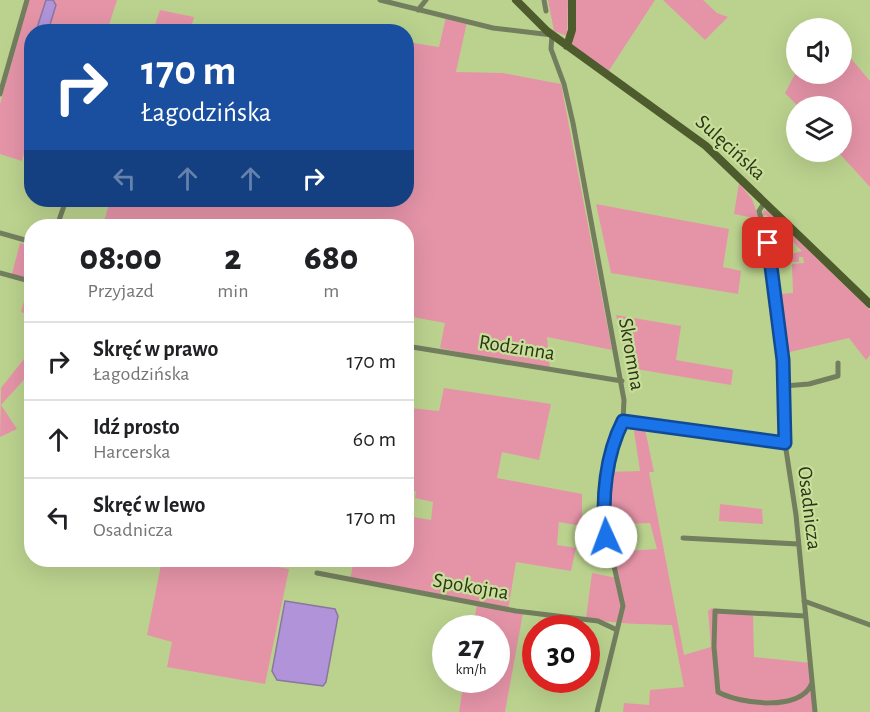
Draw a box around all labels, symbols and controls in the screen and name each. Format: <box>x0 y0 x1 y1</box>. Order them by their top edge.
map controls <box>786 18 852 162</box>
button: sound <box>786 18 852 84</box>
icon: right <box>42 48 120 126</box>
text: 170 m <box>141 50 236 92</box>
button: layers <box>786 96 852 162</box>
text: Łagodzińska <box>141 99 271 126</box>
street label: Sulęcińska <box>692 111 770 184</box>
icon: left <box>108 162 141 195</box>
icon: ahead <box>171 162 204 195</box>
icon: ahead <box>234 162 267 195</box>
icon: right <box>297 162 330 195</box>
pin <box>742 217 793 268</box>
icon: arrive <box>751 226 784 259</box>
text: 08:00 <box>80 240 162 276</box>
text: 2 <box>224 240 242 276</box>
text: 680 <box>304 240 358 276</box>
text: Przyjazd <box>88 281 154 301</box>
text: min <box>217 281 249 301</box>
text: m <box>323 281 339 301</box>
street label: Skromna <box>615 316 648 392</box>
street label: Rodzinna <box>477 331 557 364</box>
text: Skręć w prawo <box>93 338 218 360</box>
icon: right <box>42 345 75 378</box>
text: 170 m <box>346 350 396 372</box>
text: Łagodzińska <box>93 364 190 384</box>
text: Idź prosto <box>93 416 180 438</box>
icon: ahead <box>42 423 75 456</box>
text: 60 m <box>353 428 396 450</box>
text: Harcerska <box>93 442 171 462</box>
street label: Osadnicza <box>794 465 825 551</box>
text: Skręć w lewo <box>93 494 205 516</box>
icon: left <box>42 501 75 534</box>
position arrow <box>574 505 638 569</box>
text: 170 m <box>346 506 396 528</box>
text: Osadnicza <box>93 520 173 540</box>
street label: Spokojna <box>431 570 511 604</box>
speed limit sign: 30 <box>522 615 600 693</box>
text: 27 <box>457 632 485 662</box>
text: km/h <box>456 662 486 677</box>

